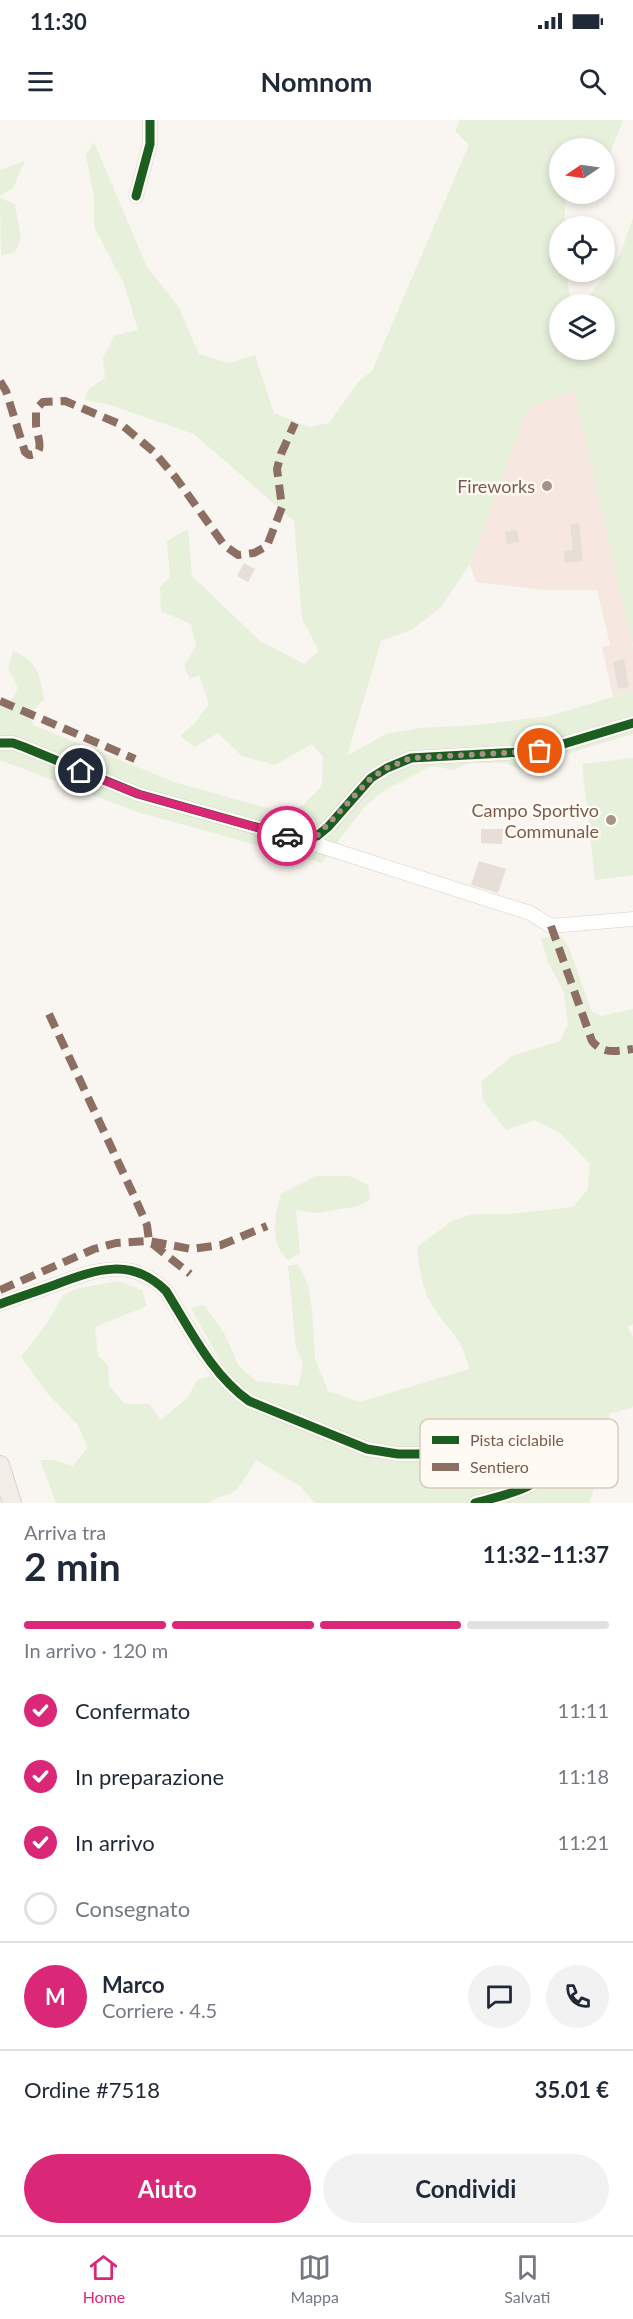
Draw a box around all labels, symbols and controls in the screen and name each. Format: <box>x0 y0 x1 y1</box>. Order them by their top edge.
text: 11:30 <box>30 8 87 35</box>
icon: menu <box>24 65 57 98</box>
text: Nomnom <box>261 65 372 98</box>
icon: search <box>576 65 609 98</box>
north arrow <box>549 138 615 204</box>
map controls <box>549 138 615 360</box>
button: locate <box>549 216 615 282</box>
button: layers <box>549 294 615 360</box>
place label: Fireworks <box>457 475 535 497</box>
marker: Fireworks <box>540 479 554 493</box>
pin <box>514 725 565 776</box>
icon: bag <box>523 734 556 767</box>
pin <box>55 745 106 796</box>
icon: home <box>64 754 97 787</box>
place label: Campo Sportivo Communale <box>472 799 599 842</box>
courier <box>257 806 317 866</box>
marker: Campo Sportivo Communale <box>604 813 618 827</box>
icon: car <box>271 820 304 853</box>
legend <box>420 1419 618 1488</box>
text: Pista ciclabile <box>470 1430 564 1449</box>
text: Sentiero <box>470 1457 529 1476</box>
text: Arriva tra <box>24 1520 106 1544</box>
text: 11:32–11:37 <box>483 1541 609 1568</box>
text: 2 min <box>24 1543 121 1589</box>
text: In arrivo · 120 m <box>24 1638 168 1662</box>
icon: check <box>24 1694 57 1727</box>
text: Confermato <box>75 1697 190 1724</box>
text: 11:11 <box>558 1698 609 1722</box>
icon: check <box>24 1760 57 1793</box>
text: In preparazione <box>75 1763 224 1790</box>
text: 11:18 <box>558 1764 609 1788</box>
icon: check <box>24 1826 57 1859</box>
text: In arrivo <box>75 1829 155 1856</box>
text: 11:21 <box>558 1830 609 1854</box>
text: Consegnato <box>75 1895 190 1922</box>
button: chat <box>468 1965 531 2028</box>
button: phone <box>546 1965 609 2028</box>
text: Marco <box>102 1971 165 1998</box>
text: M <box>45 1983 66 2010</box>
text: Corriere · 4.5 <box>102 1998 217 2022</box>
text: Ordine #7518 <box>24 2076 160 2103</box>
text: 35.01 € <box>535 2076 609 2103</box>
button: Aiuto <box>24 2154 311 2223</box>
button: Condividi <box>323 2154 609 2223</box>
tab: Home <box>83 2251 125 2306</box>
tab: Mappa <box>291 2251 339 2306</box>
tab: Salvati <box>504 2251 550 2306</box>

